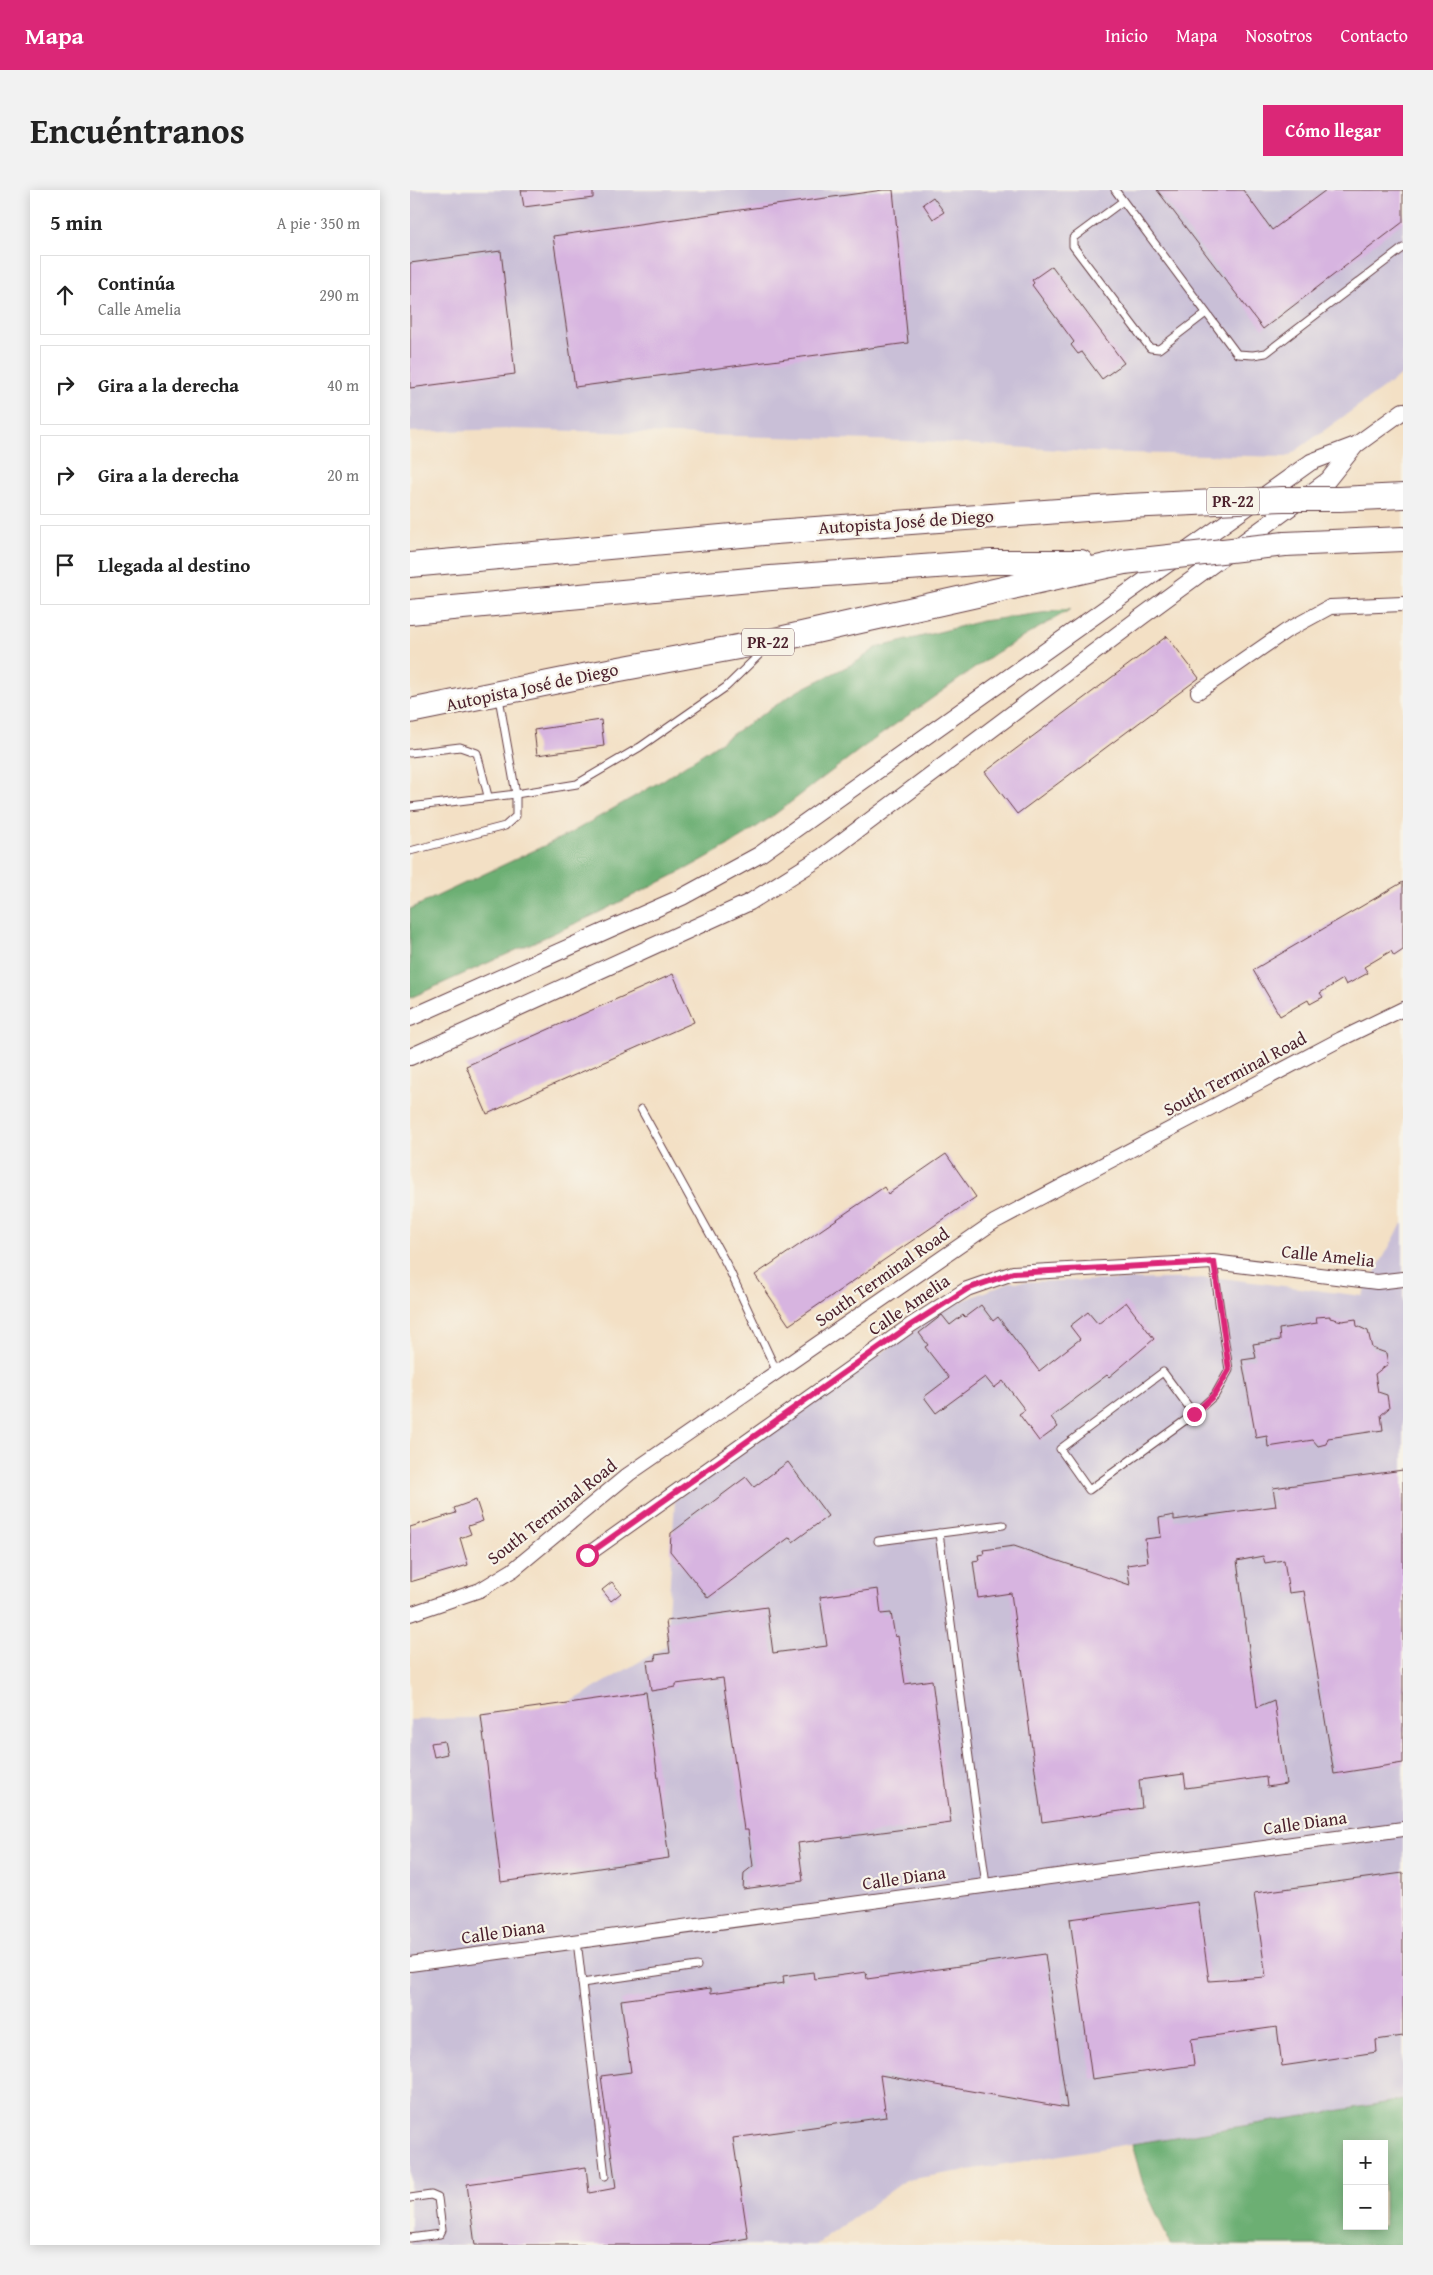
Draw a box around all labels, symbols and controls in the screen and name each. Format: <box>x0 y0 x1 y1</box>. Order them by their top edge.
text: Mapa <box>25 18 84 53</box>
text: Inicio <box>1105 22 1148 49</box>
text: Mapa <box>1176 22 1217 49</box>
text: Nosotros <box>1245 22 1313 49</box>
text: Contacto <box>1341 22 1408 49</box>
text: Encuéntranos <box>30 105 245 156</box>
button: Cómo llegar <box>1263 105 1403 156</box>
text: 5 min <box>50 207 102 238</box>
text: A pie · 350 m <box>277 211 360 235</box>
text: Continúa <box>98 269 175 297</box>
icon: ahead <box>51 281 79 309</box>
text: 290 m <box>319 283 359 307</box>
text: Calle Amelia <box>98 297 181 321</box>
icon: right <box>51 371 79 399</box>
text: Gira a la derecha <box>98 371 239 399</box>
text: 40 m <box>327 373 359 397</box>
icon: right <box>51 461 79 489</box>
text: Gira a la derecha <box>98 461 239 489</box>
text: 20 m <box>327 463 359 487</box>
road number: PR-22 <box>1207 488 1259 514</box>
street label: Autopista José de Diego <box>817 502 995 541</box>
icon: arrive <box>51 551 79 579</box>
text: Llegada al destino <box>98 551 250 579</box>
road number: PR-22 <box>742 628 794 656</box>
street label: Autopista José de Diego <box>443 655 621 718</box>
street label: South Terminal Road <box>1158 1024 1311 1123</box>
street label: South Terminal Road <box>809 1220 955 1333</box>
street label: Calle Amelia <box>1280 1237 1376 1274</box>
street label: Calle Amelia <box>862 1267 955 1342</box>
route end <box>1183 1403 1206 1426</box>
street label: South Terminal Road <box>481 1452 623 1571</box>
route start <box>576 1544 599 1567</box>
street label: Calle Diana <box>1261 1803 1349 1842</box>
street label: Calle Diana <box>860 1858 948 1897</box>
street label: Calle Diana <box>459 1912 547 1951</box>
map controls <box>1343 2140 1388 2230</box>
button: + <box>1343 2140 1388 2185</box>
button: − <box>1343 2185 1388 2230</box>

